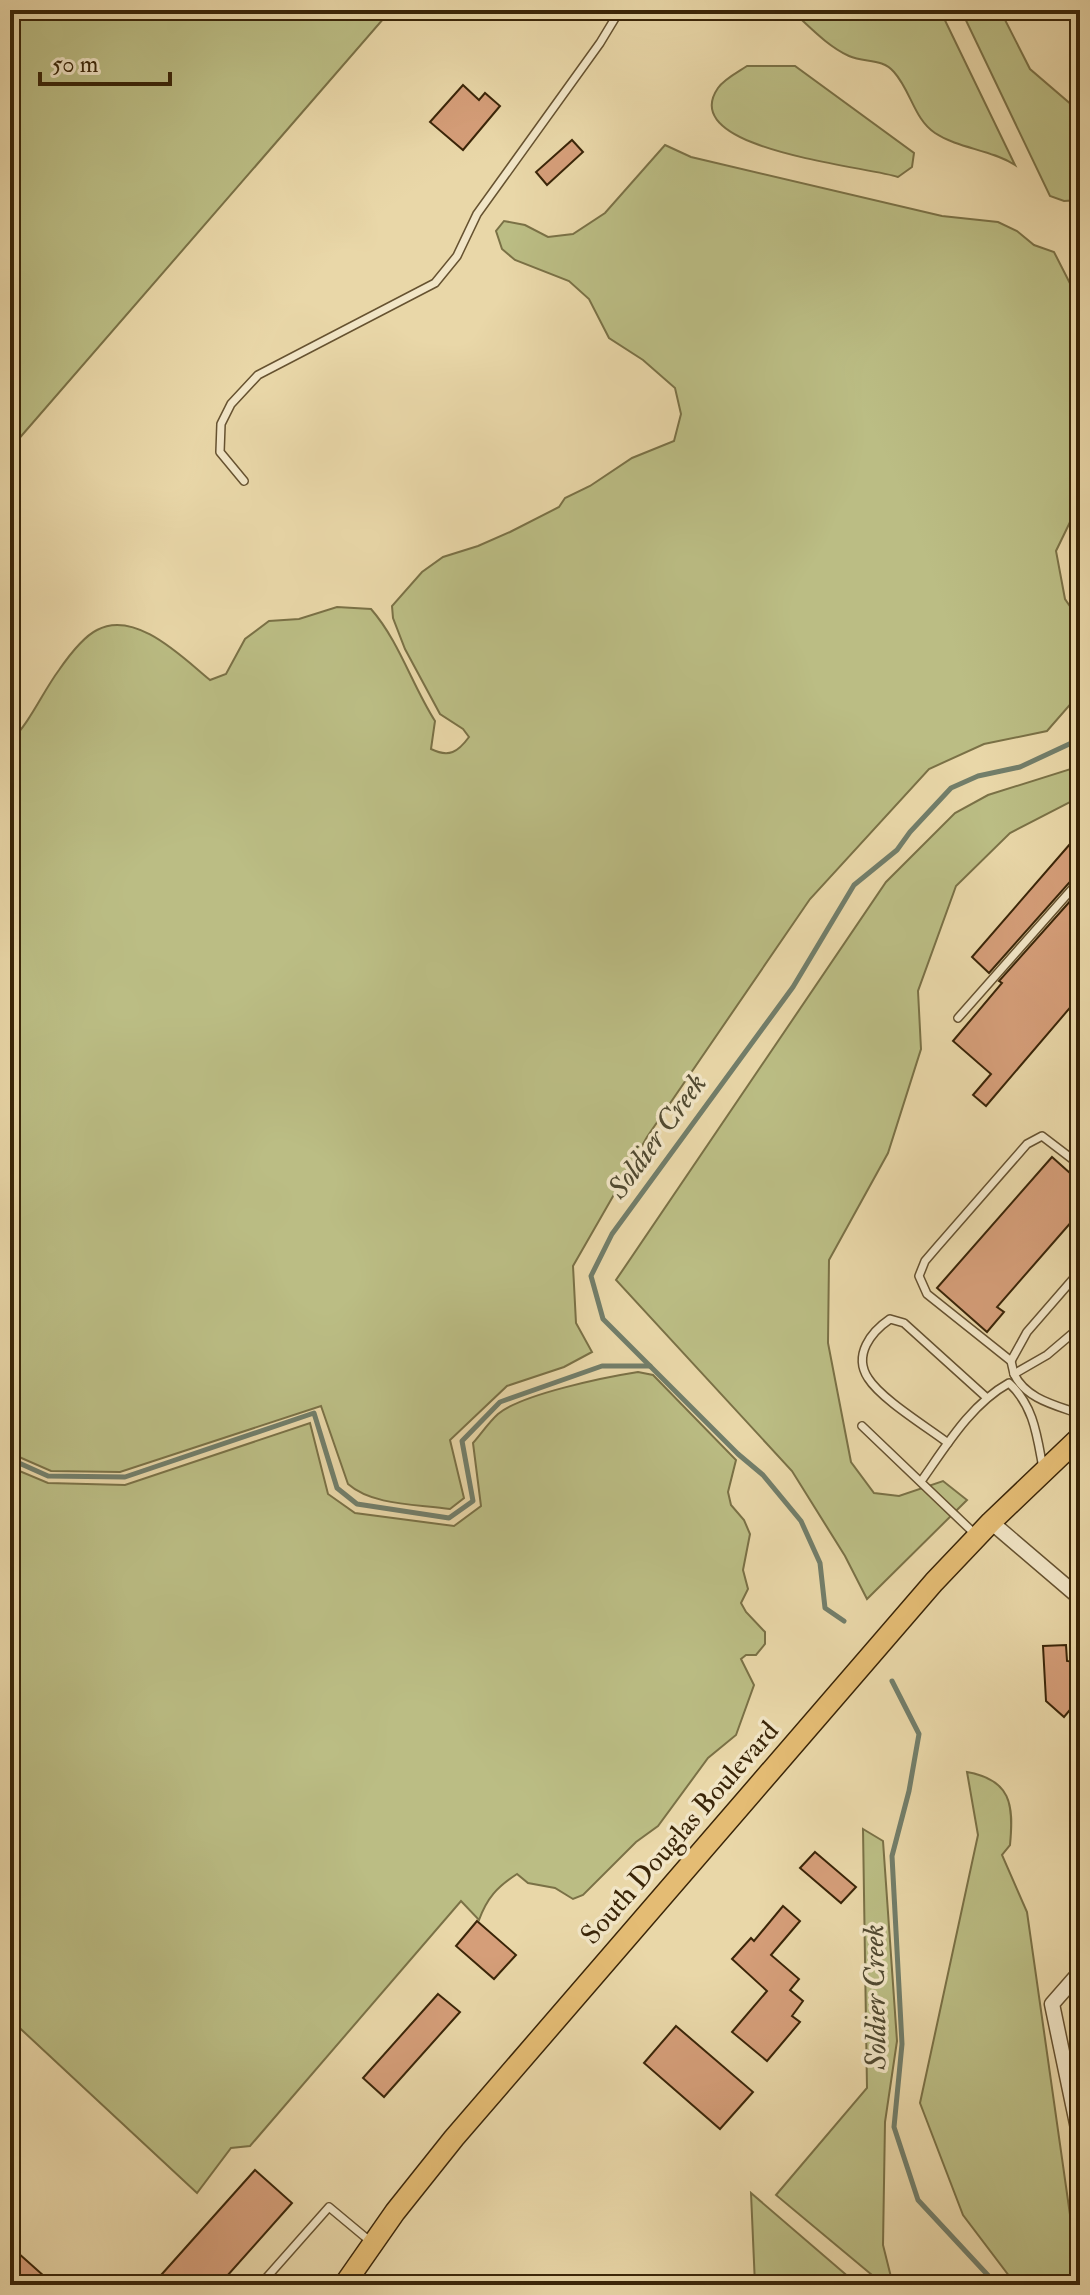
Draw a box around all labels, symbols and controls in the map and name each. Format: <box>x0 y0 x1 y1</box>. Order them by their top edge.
scale bar <box>40 36 170 86</box>
text: 50 m <box>52 49 99 80</box>
water label: Soldier Creek <box>599 1066 715 1207</box>
street label: South Douglas Boulevard <box>573 1714 787 1952</box>
water label: Soldier Creek <box>855 1924 895 2071</box>

